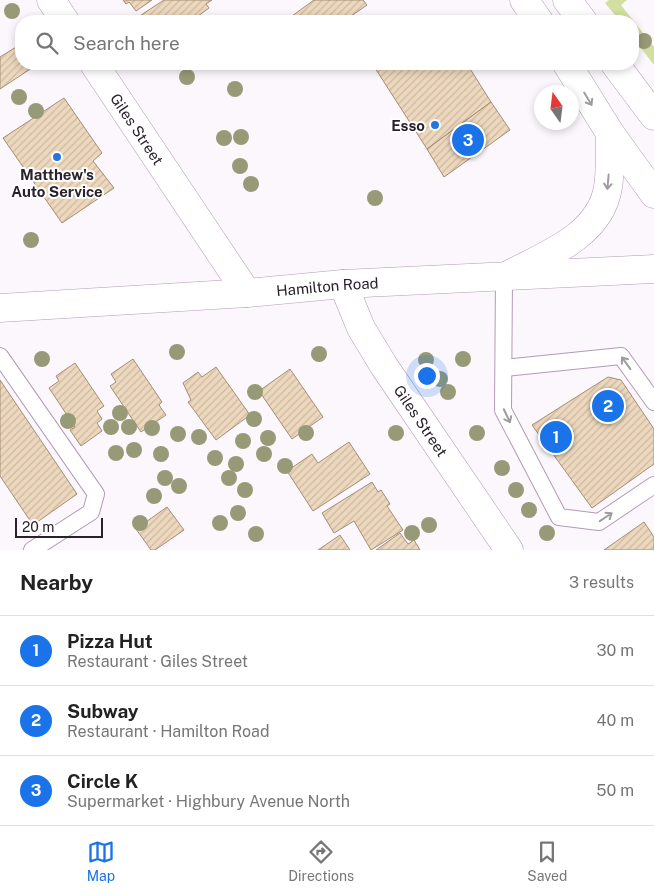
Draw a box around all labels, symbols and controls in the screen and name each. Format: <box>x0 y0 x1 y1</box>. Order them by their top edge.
search box <box>15 15 639 70</box>
icon: search <box>33 29 61 57</box>
text: Search here <box>73 32 180 54</box>
north arrow <box>534 85 579 130</box>
street label: Giles Street <box>107 90 167 168</box>
one-way arrow <box>584 91 594 105</box>
place label: Esso <box>391 117 425 134</box>
marker: Esso <box>429 119 441 131</box>
pin: 3 <box>452 121 484 159</box>
marker: Matthew's Auto Service <box>51 151 63 163</box>
place label: Matthew's Auto Service <box>11 166 103 200</box>
one-way arrow <box>603 174 613 190</box>
street label: Hamilton Road <box>275 274 379 299</box>
one-way arrow <box>620 357 631 370</box>
your location <box>414 363 440 389</box>
street label: Giles Street <box>391 382 451 460</box>
pin: 2 <box>592 387 624 425</box>
one-way arrow <box>503 408 512 423</box>
pin: 1 <box>540 418 572 456</box>
one-way arrow <box>599 512 613 522</box>
scale bar <box>15 515 102 538</box>
text: 20 m <box>22 519 54 535</box>
text: Nearby <box>20 570 93 595</box>
text: 3 results <box>569 573 634 592</box>
text: Pizza Hut <box>67 630 153 652</box>
text: 1 <box>33 641 39 660</box>
text: 30 m <box>597 641 634 660</box>
text: Restaurant · Giles Street <box>67 652 248 671</box>
text: Subway <box>67 700 139 722</box>
text: 2 <box>31 711 41 730</box>
text: 40 m <box>596 711 634 730</box>
text: Restaurant · Hamilton Road <box>67 722 269 741</box>
text: Circle K <box>67 770 138 792</box>
text: 3 <box>31 781 41 800</box>
text: 50 m <box>596 781 634 800</box>
text: Supermarket · Highbury Avenue North <box>67 792 350 811</box>
tab: Map <box>87 838 115 884</box>
tab: Directions <box>288 838 354 884</box>
tab: Saved <box>527 838 567 884</box>

